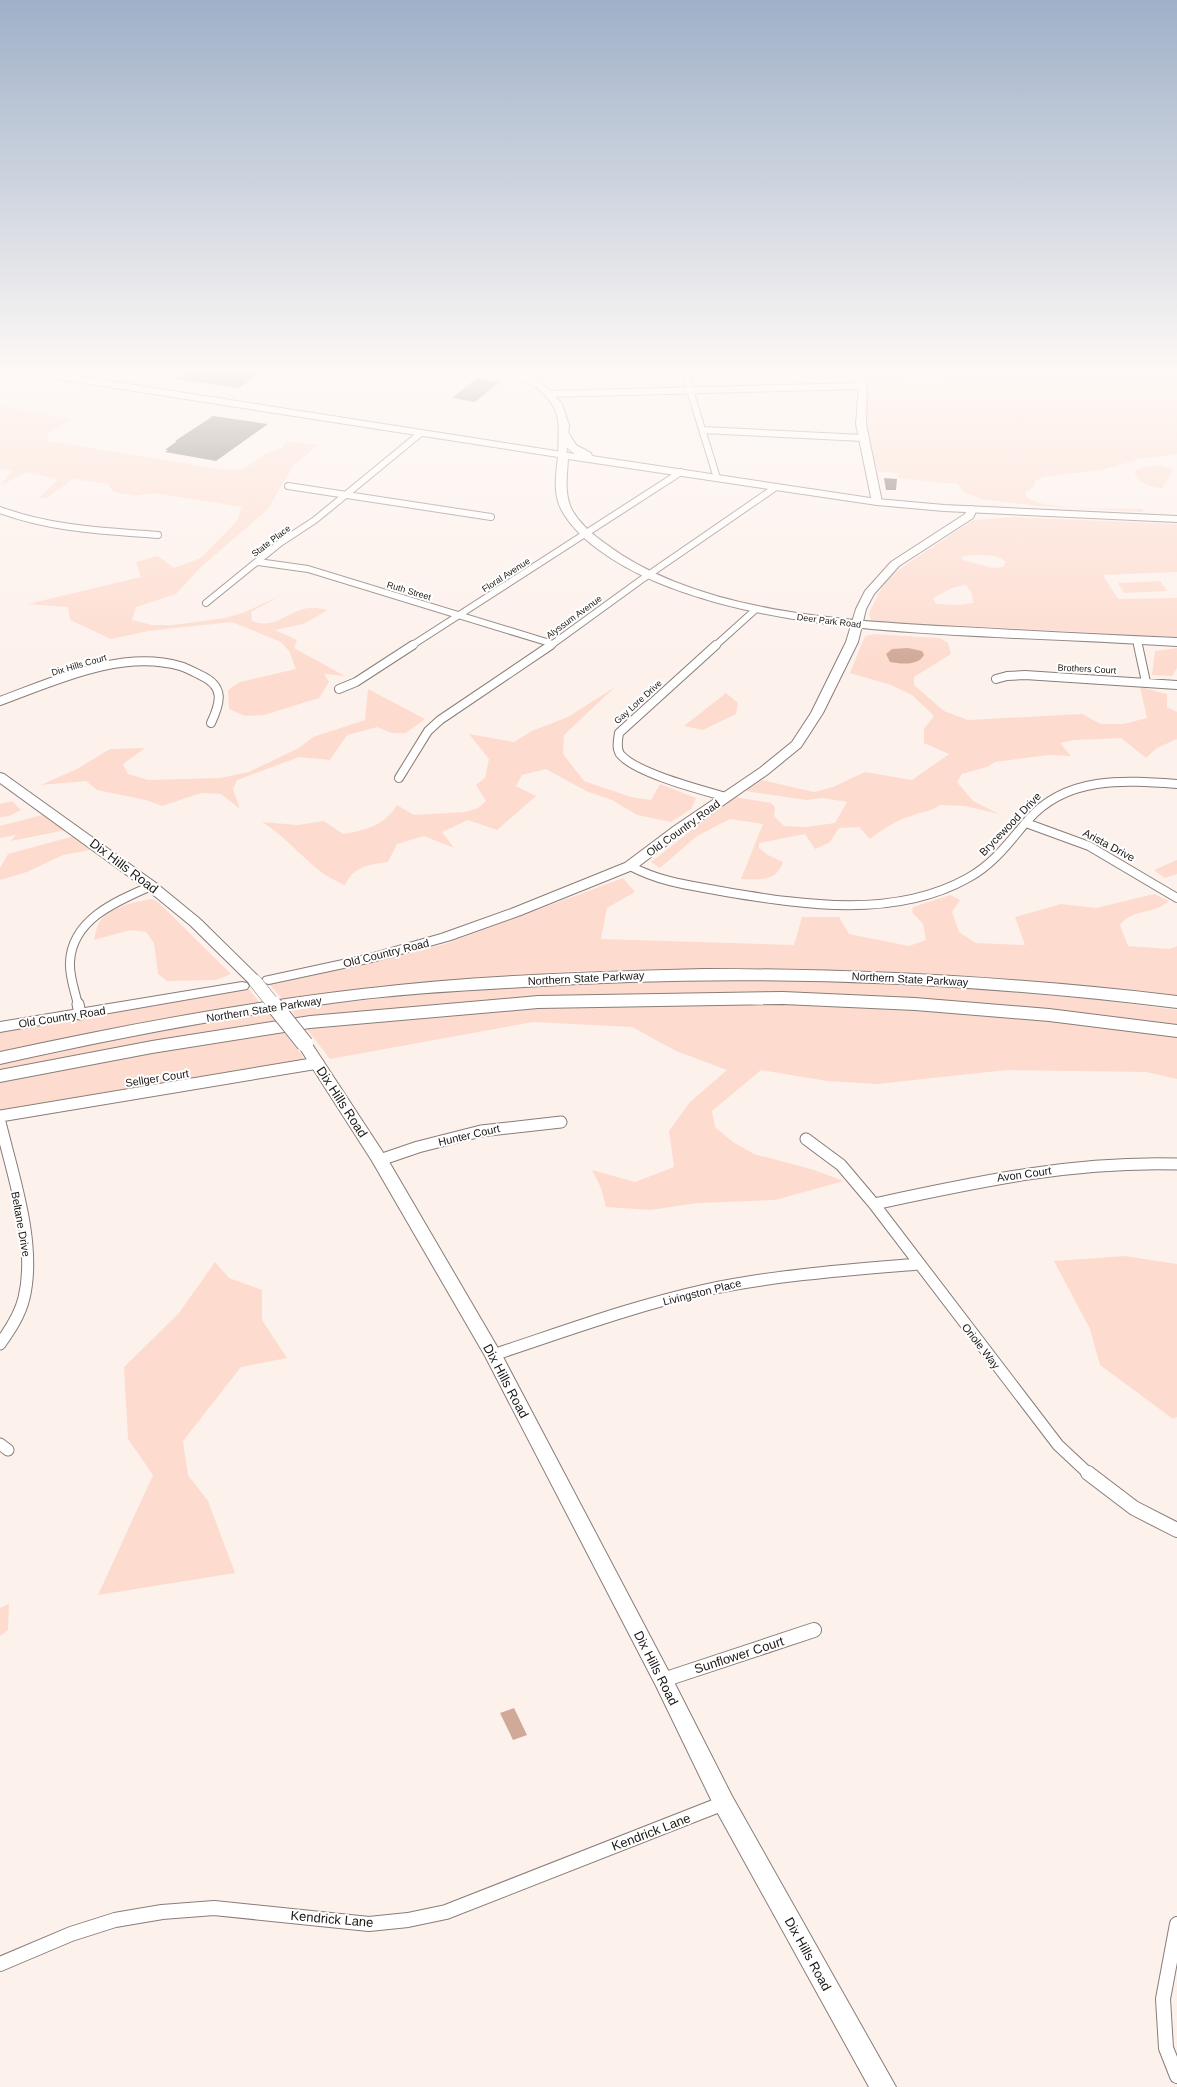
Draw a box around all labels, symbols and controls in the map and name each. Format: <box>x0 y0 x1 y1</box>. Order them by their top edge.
street label: State Place <box>250 523 292 559</box>
street label: Floral Avenue <box>480 556 532 594</box>
street label: Ruth Street <box>386 580 433 603</box>
street label: Alyssum Avenue <box>544 593 604 641</box>
street label: Deer Park Road <box>796 612 862 630</box>
street label: Dix Hills Court <box>50 652 108 678</box>
street label: Brothers Court <box>1058 662 1117 676</box>
street label: Gay Lore Drive <box>612 678 664 726</box>
street label: Brycewood Drive <box>977 790 1043 858</box>
street label: Old Country Road <box>644 797 722 859</box>
street label: Arista Drive <box>1081 826 1137 864</box>
street label: Dix Hills Road <box>87 835 161 897</box>
street label: Old Country Road <box>342 937 430 969</box>
street label: Northern State Parkway <box>527 969 645 987</box>
street label: Northern State Parkway <box>851 970 969 988</box>
street label: Northern State Parkway <box>205 994 323 1024</box>
street label: Old Country Road <box>18 1004 106 1030</box>
street label: Dix Hills Road <box>313 1064 371 1140</box>
street label: Sellger Court <box>124 1067 190 1089</box>
street label: Hunter Court <box>437 1122 501 1148</box>
street label: Avon Court <box>996 1164 1052 1184</box>
street label: Beltane Drive <box>9 1190 33 1258</box>
street label: Livingston Place <box>662 1276 742 1308</box>
street label: Oriole Way <box>960 1321 1003 1371</box>
street label: Dix Hills Road <box>480 1341 532 1421</box>
street label: Dix Hills Road <box>631 1628 681 1708</box>
street label: Sunflower Court <box>692 1633 786 1677</box>
street label: Kendrick Lane <box>610 1810 692 1854</box>
street label: Kendrick Lane <box>290 1908 374 1930</box>
street label: Dix Hills Road <box>782 1915 834 1993</box>

